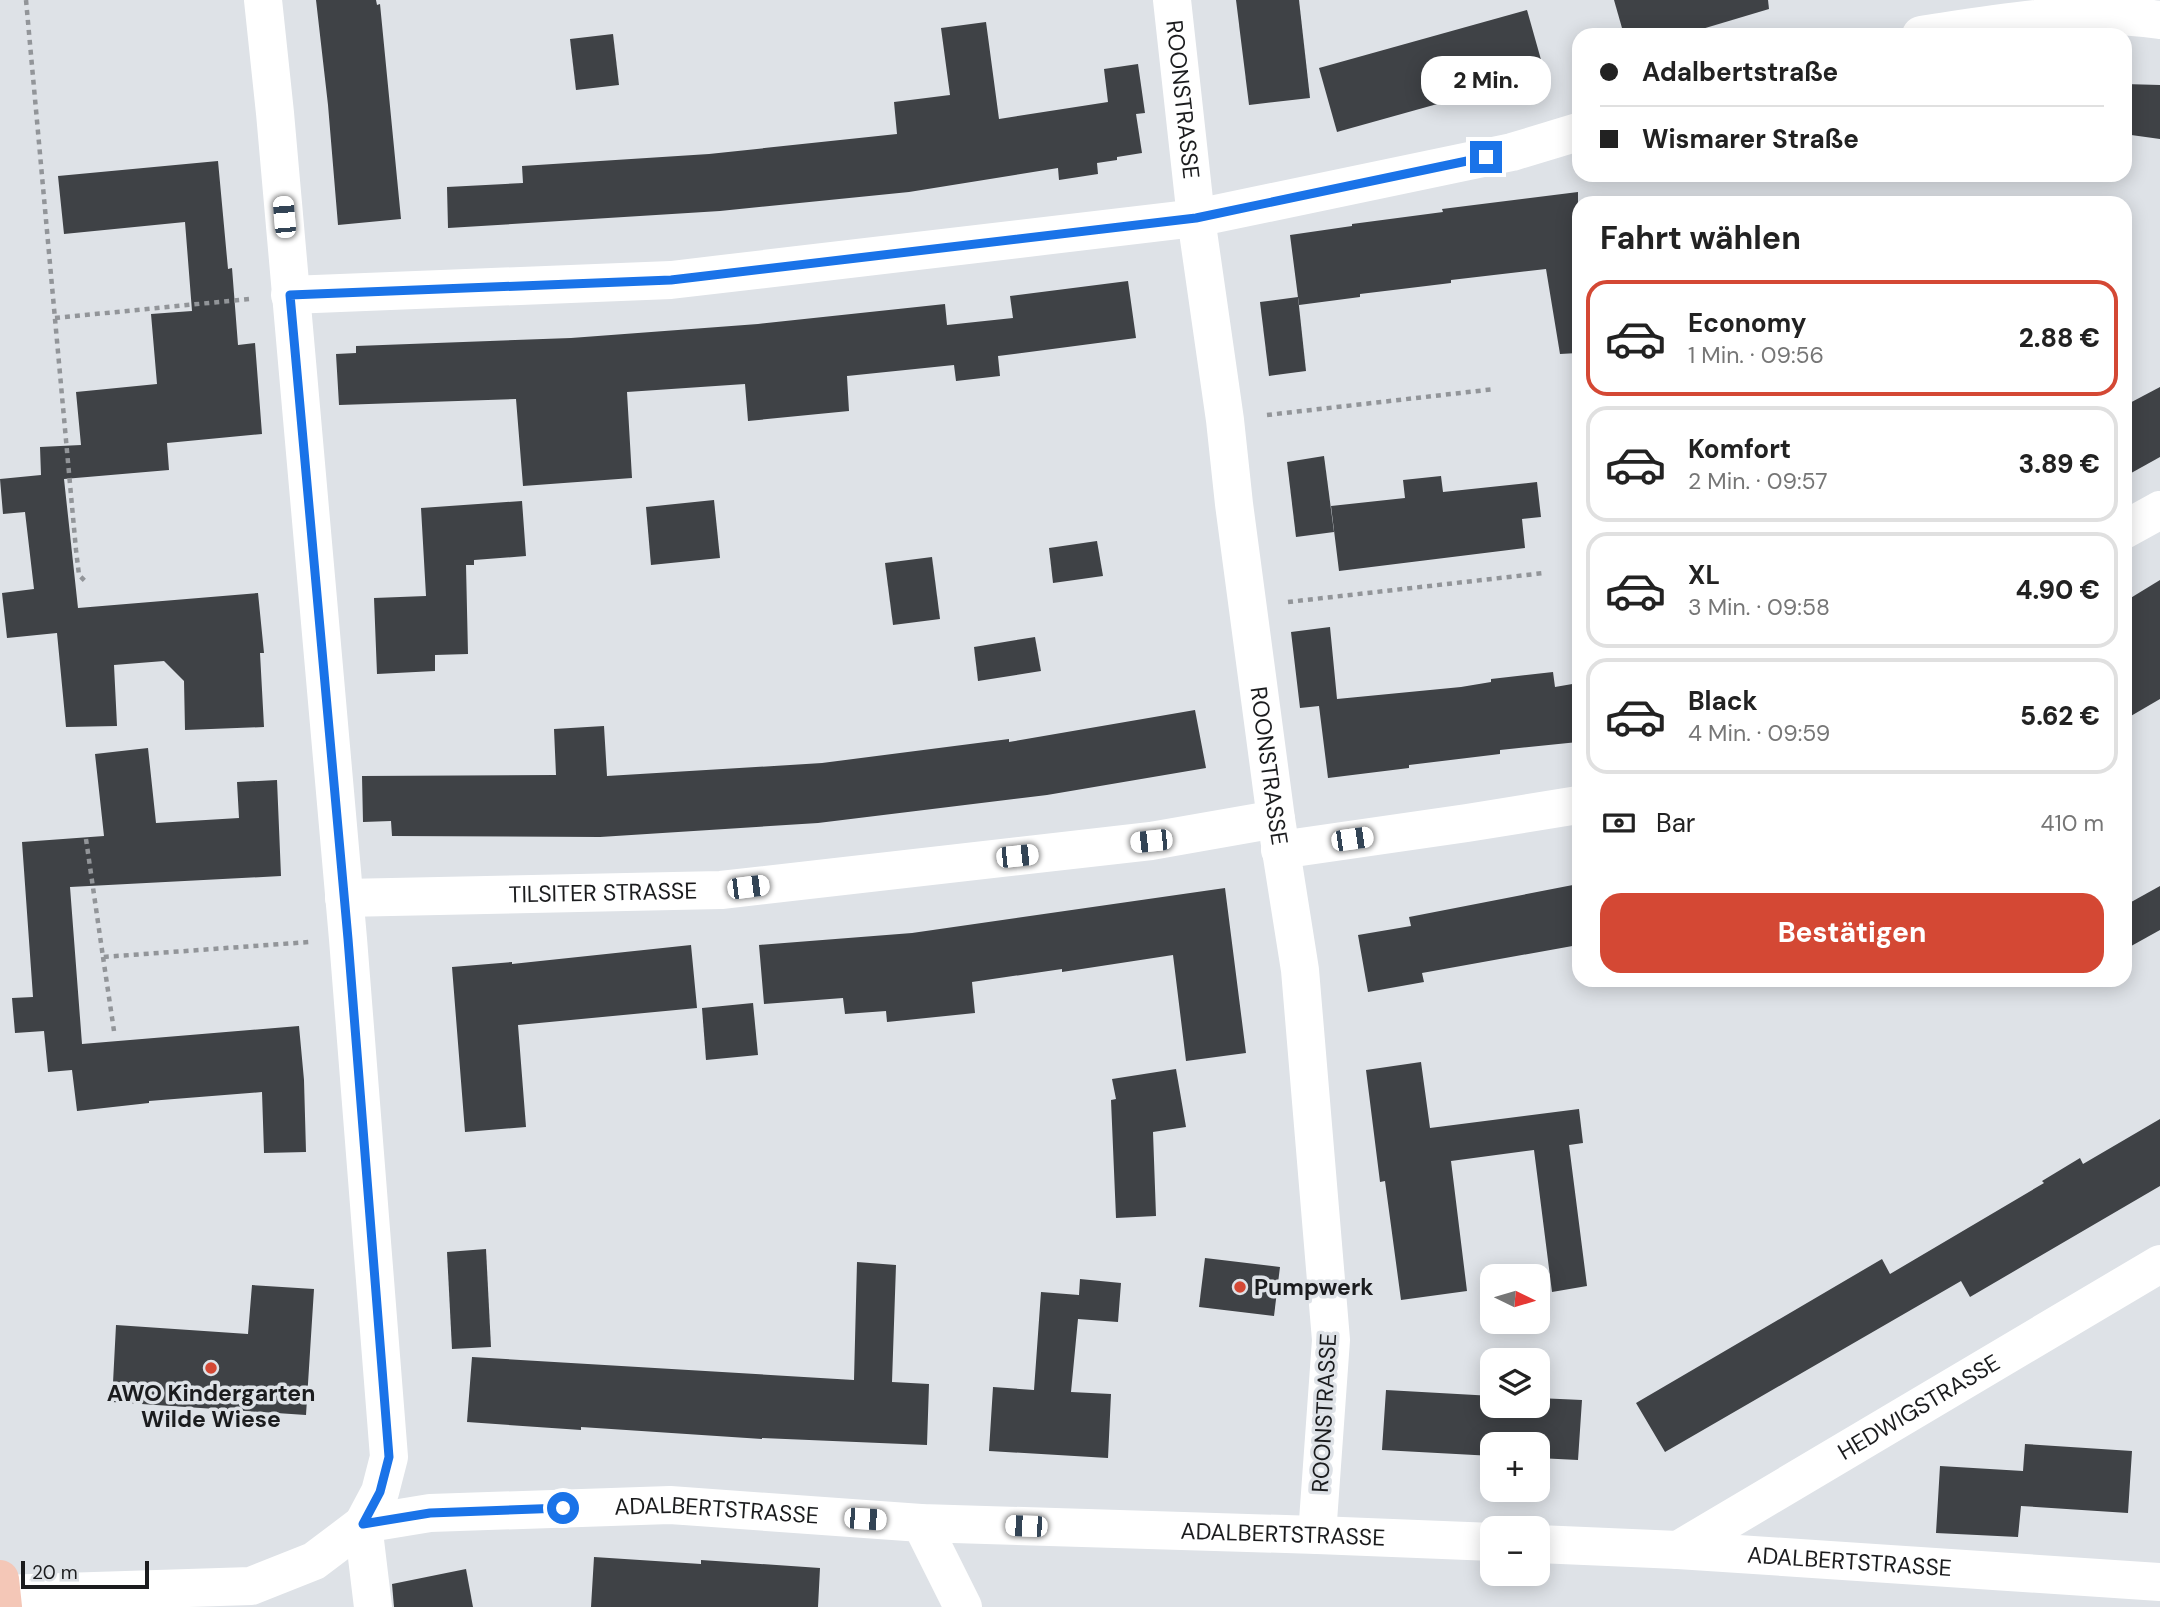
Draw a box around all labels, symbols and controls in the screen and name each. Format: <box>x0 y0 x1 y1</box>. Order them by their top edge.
street label: ROONSTRASSE <box>1159 18 1207 180</box>
callout: 2 Min. <box>1421 55 1551 104</box>
text: Adalbertstraße <box>1642 55 1838 89</box>
text: 2 Min. <box>1453 65 1519 95</box>
text: Wismarer Straße <box>1642 122 1859 156</box>
route end <box>1470 141 1502 173</box>
car <box>272 195 297 239</box>
text: Fahrt wählen <box>1600 217 1801 259</box>
text: Economy <box>1688 306 1806 340</box>
icon: car <box>1604 307 1667 370</box>
text: 2.88 € <box>2019 321 2100 355</box>
text: 1 Min. · 09:56 <box>1688 340 1824 370</box>
text: Komfort <box>1688 432 1791 466</box>
icon: car <box>1604 433 1667 496</box>
text: 3.89 € <box>2019 447 2100 481</box>
text: 2 Min. · 09:57 <box>1688 466 1828 496</box>
text: XL <box>1688 558 1720 592</box>
icon: car <box>1604 559 1667 622</box>
text: 4.90 € <box>2016 573 2100 607</box>
text: 3 Min. · 09:58 <box>1688 592 1830 622</box>
text: Black <box>1688 684 1758 718</box>
street label: ROONSTRASSE <box>1243 685 1295 847</box>
icon: car <box>1604 685 1667 748</box>
text: 5.62 € <box>2020 699 2100 733</box>
text: 4 Min. · 09:59 <box>1688 718 1830 748</box>
icon: cash <box>1600 804 1638 842</box>
text: Bar <box>1656 806 1695 840</box>
text: 410 m <box>2041 808 2104 838</box>
car <box>1330 826 1375 852</box>
car <box>1130 828 1173 854</box>
car <box>996 843 1039 869</box>
car <box>726 874 771 900</box>
street label: TILSITER STRASSE <box>508 876 698 910</box>
button: Bestätigen <box>1600 893 2104 973</box>
north arrow <box>1480 1264 1550 1334</box>
map controls <box>1480 1264 1550 1586</box>
place label: Pumpwerk <box>1254 1272 1374 1302</box>
marker: Pumpwerk <box>1232 1279 1248 1295</box>
street label: ROONSTRASSE <box>1305 1333 1343 1493</box>
street label: HEDWIGSTRASSE <box>1832 1347 2005 1467</box>
button: layers <box>1480 1348 1550 1418</box>
marker: AWO Kindergarten Wilde Wiese <box>203 1360 219 1376</box>
place label: AWO Kindergarten Wilde Wiese <box>107 1378 315 1434</box>
button: + <box>1480 1432 1550 1502</box>
street label: ADALBERTSTRASSE <box>614 1490 820 1531</box>
route start <box>547 1492 579 1524</box>
car <box>844 1507 887 1531</box>
car <box>1005 1515 1048 1537</box>
street label: ADALBERTSTRASSE <box>1180 1516 1386 1553</box>
button: − <box>1480 1516 1550 1586</box>
street label: ADALBERTSTRASSE <box>1746 1540 1953 1583</box>
scale bar <box>21 1558 149 1590</box>
text: 20 m <box>32 1560 78 1585</box>

